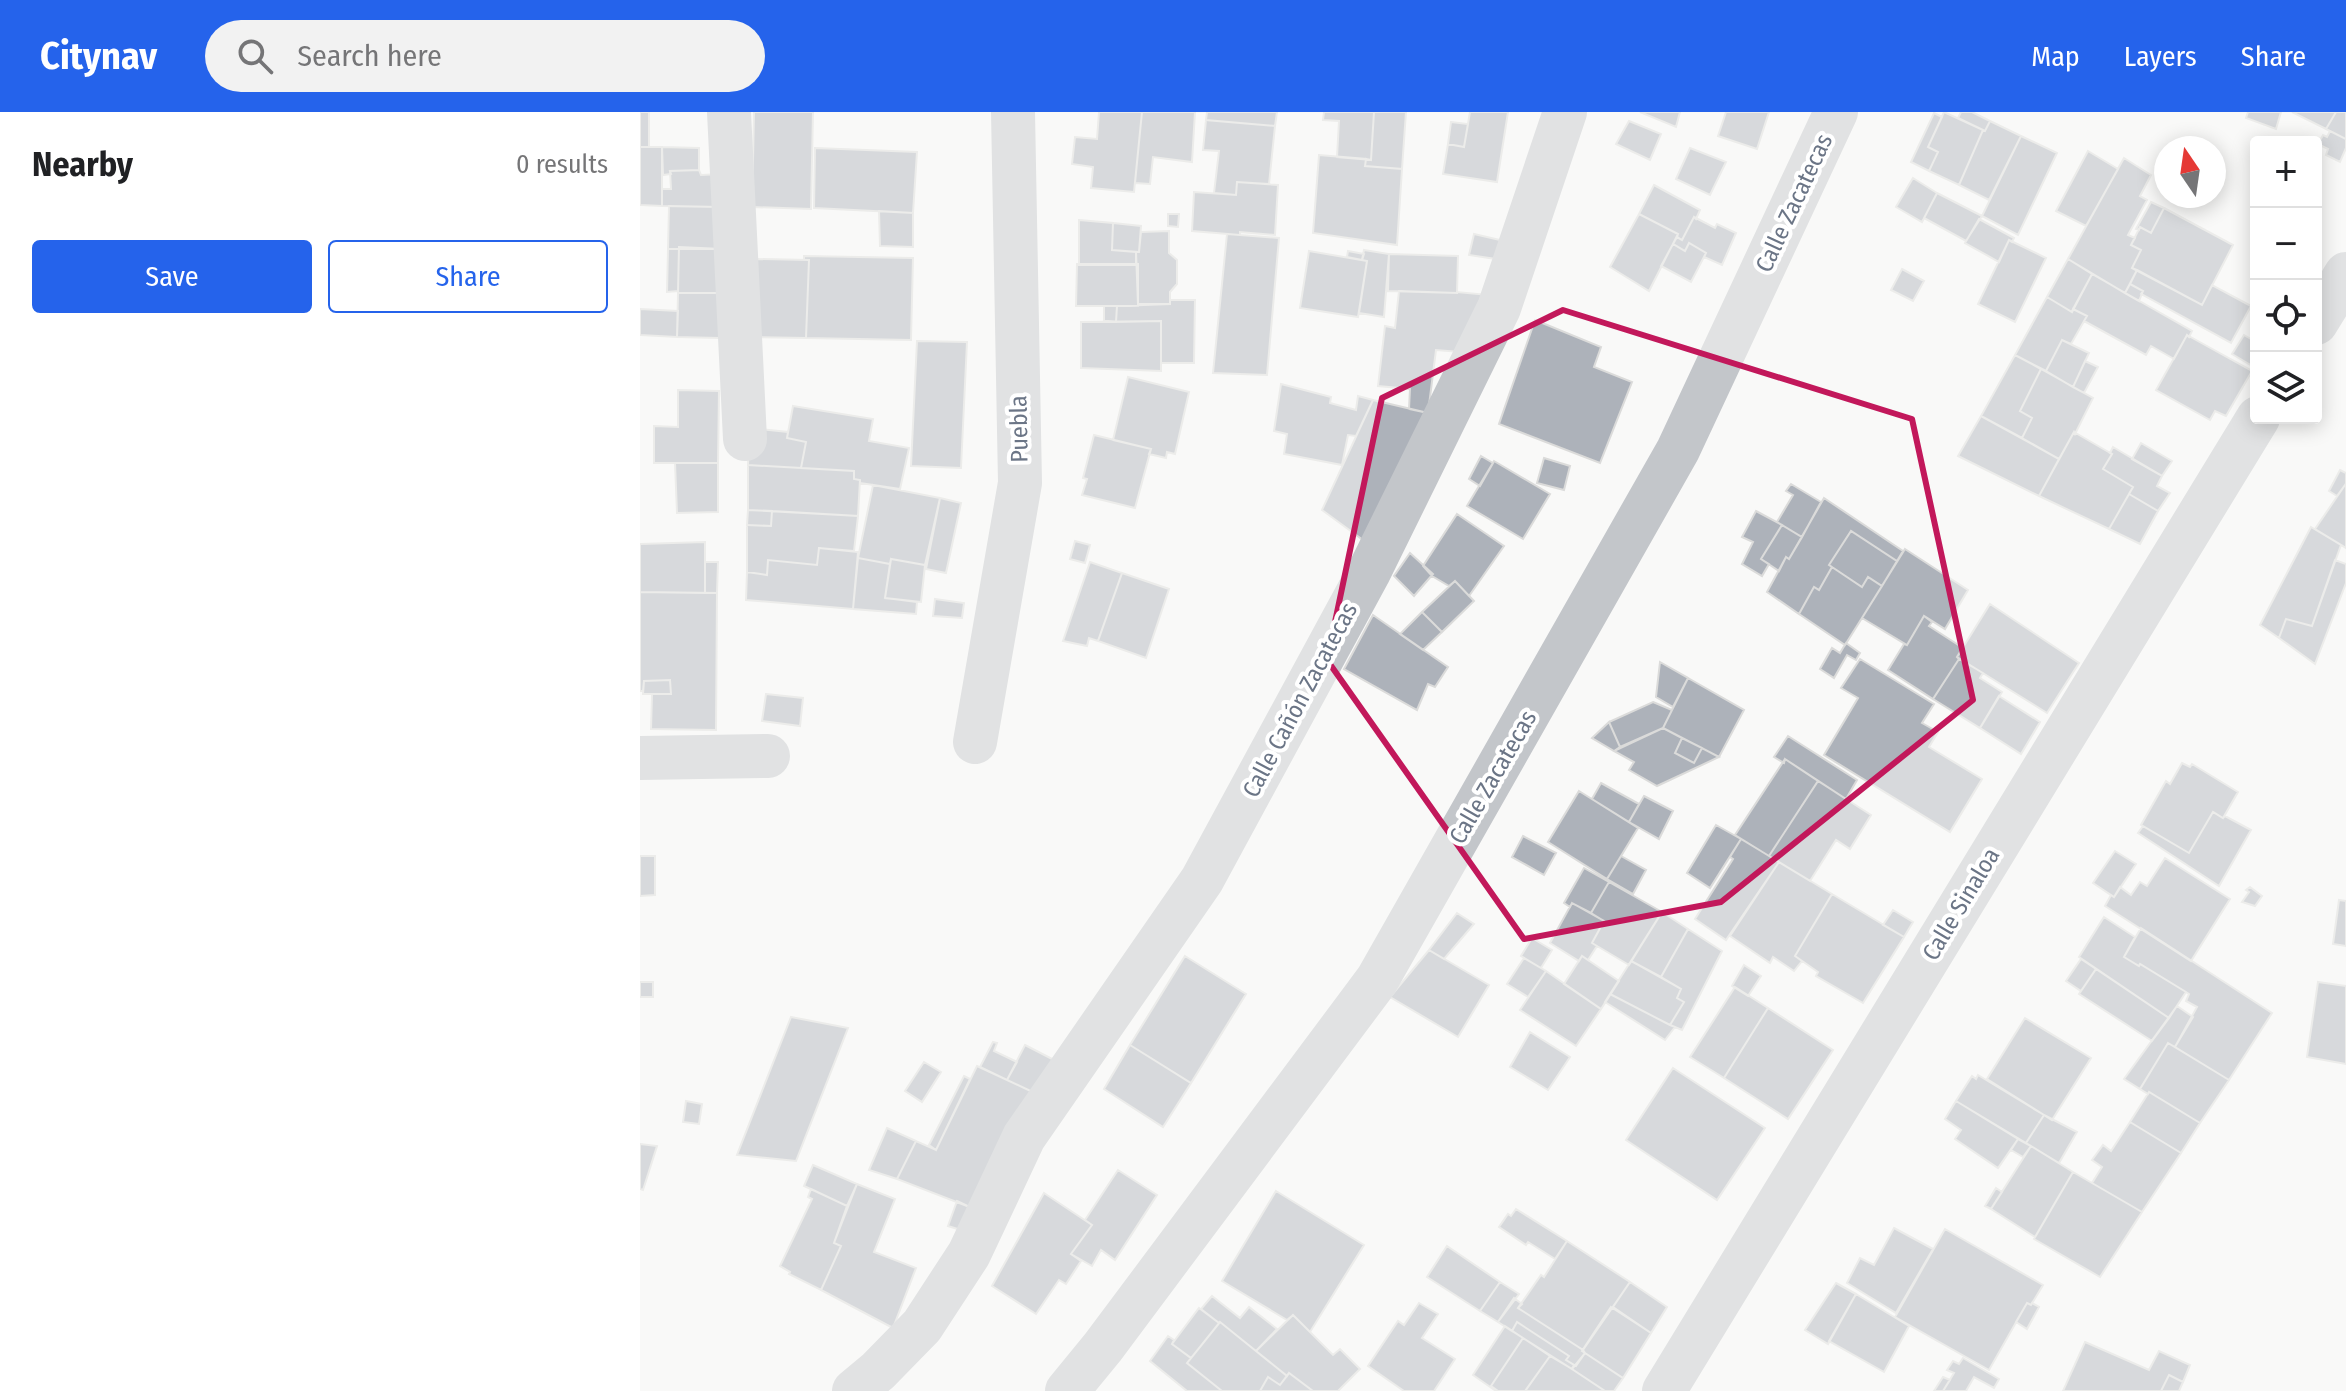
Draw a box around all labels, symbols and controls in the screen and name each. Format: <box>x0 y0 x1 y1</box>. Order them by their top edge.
search box <box>205 20 765 92</box>
text: Citynav <box>40 33 157 79</box>
icon: search <box>233 34 277 78</box>
text: Search here <box>297 38 442 74</box>
text: Map <box>2031 40 2080 73</box>
text: Layers <box>2124 40 2197 73</box>
text: Share <box>2241 40 2306 73</box>
street label: Calle Zacatecas <box>1750 129 1838 277</box>
north arrow <box>2154 136 2226 208</box>
map controls <box>2250 136 2322 424</box>
button: + <box>2250 136 2322 208</box>
text: Nearby <box>32 144 133 185</box>
text: 0 results <box>516 149 608 180</box>
button: − <box>2250 208 2322 280</box>
button: Save <box>32 240 312 313</box>
button: Share <box>328 240 608 313</box>
button: locate <box>2250 280 2322 352</box>
button: layers <box>2250 352 2322 424</box>
street label: Puebla <box>1004 395 1034 463</box>
street label: Calle Cañón Zacatecas <box>1237 598 1363 802</box>
street label: Calle Zacatecas <box>1444 705 1542 849</box>
street label: Calle Sinaloa <box>1917 843 2005 965</box>

